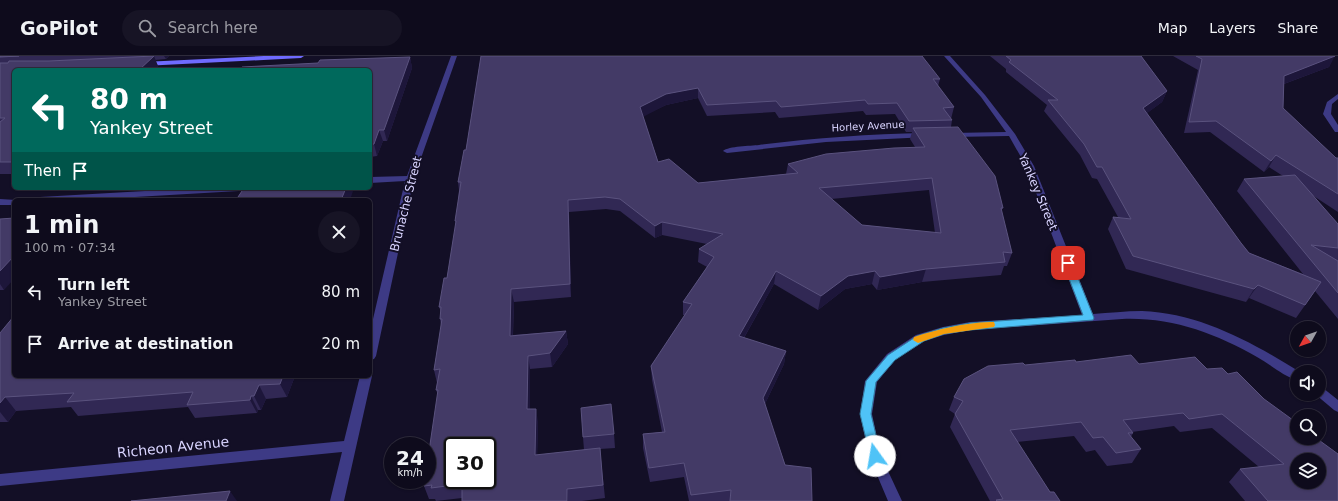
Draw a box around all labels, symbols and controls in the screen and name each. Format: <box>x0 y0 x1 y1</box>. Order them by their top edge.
search box <box>122 10 402 46</box>
text: GoPilot <box>20 17 98 39</box>
icon: search <box>136 17 158 39</box>
text: Search here <box>168 19 258 37</box>
text: Map <box>1158 20 1187 36</box>
text: Layers <box>1209 20 1256 36</box>
text: Share <box>1278 20 1318 36</box>
text: 80 m <box>90 83 168 116</box>
icon: left <box>24 84 76 136</box>
text: Yankey Street <box>90 117 213 138</box>
street label: Horley Avenue <box>831 119 905 133</box>
street label: Yankey Street <box>1015 151 1061 233</box>
street label: Brunache Street <box>387 155 425 253</box>
icon: arrive <box>69 160 91 182</box>
text: Then <box>24 162 61 180</box>
text: 1 min <box>24 211 99 239</box>
button: close <box>318 211 360 253</box>
text: 100 m · 07:34 <box>24 240 115 255</box>
pin <box>1051 246 1085 280</box>
icon: arrive <box>1057 252 1079 274</box>
text: Turn left <box>58 276 130 294</box>
icon: left <box>24 281 46 303</box>
text: 80 m <box>322 283 360 301</box>
text: Yankey Street <box>58 294 147 309</box>
north arrow <box>1290 321 1326 357</box>
map controls <box>1290 321 1326 489</box>
icon: arrive <box>24 333 46 355</box>
text: Arrive at destination <box>58 335 233 353</box>
text: 20 m <box>322 335 360 353</box>
button: sound <box>1290 365 1326 401</box>
button: search <box>1290 409 1326 445</box>
street label: Richeon Avenue <box>116 433 230 461</box>
position arrow <box>854 435 896 477</box>
speed limit sign: 30 <box>444 437 496 489</box>
text: 24 <box>396 446 424 470</box>
button: layers <box>1290 453 1326 489</box>
text: km/h <box>397 467 423 478</box>

